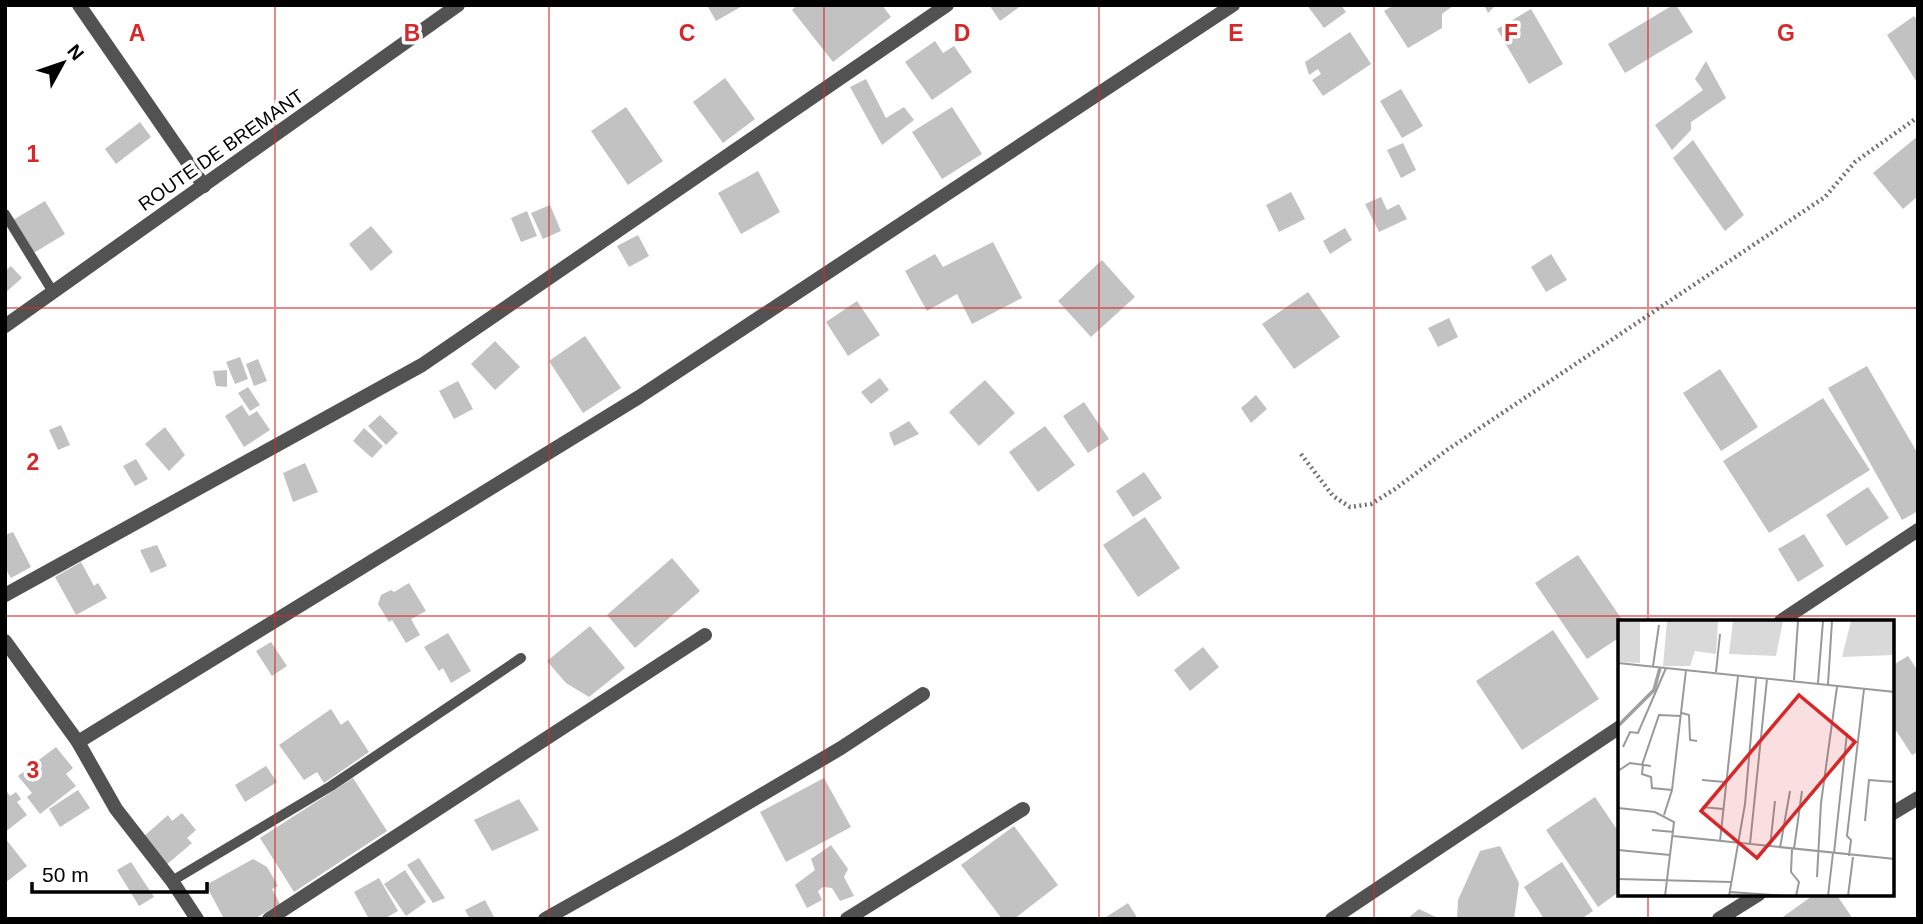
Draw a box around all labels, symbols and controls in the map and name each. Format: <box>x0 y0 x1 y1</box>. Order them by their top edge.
text: A <box>129 20 145 46</box>
text: B <box>404 20 420 46</box>
text: C <box>679 20 695 46</box>
text: D <box>954 20 970 46</box>
text: E <box>1228 20 1244 46</box>
text: F <box>1504 20 1518 46</box>
text: G <box>1777 20 1795 46</box>
north arrow <box>28 28 98 98</box>
text: N <box>63 40 88 64</box>
street label: ROUTE DE BREMANT <box>135 85 308 215</box>
text: 1 <box>27 141 40 167</box>
text: 2 <box>27 449 39 475</box>
inset map <box>1618 620 1895 896</box>
text: 3 <box>27 757 39 783</box>
scale bar <box>32 850 206 894</box>
text: 50 m <box>42 863 89 886</box>

